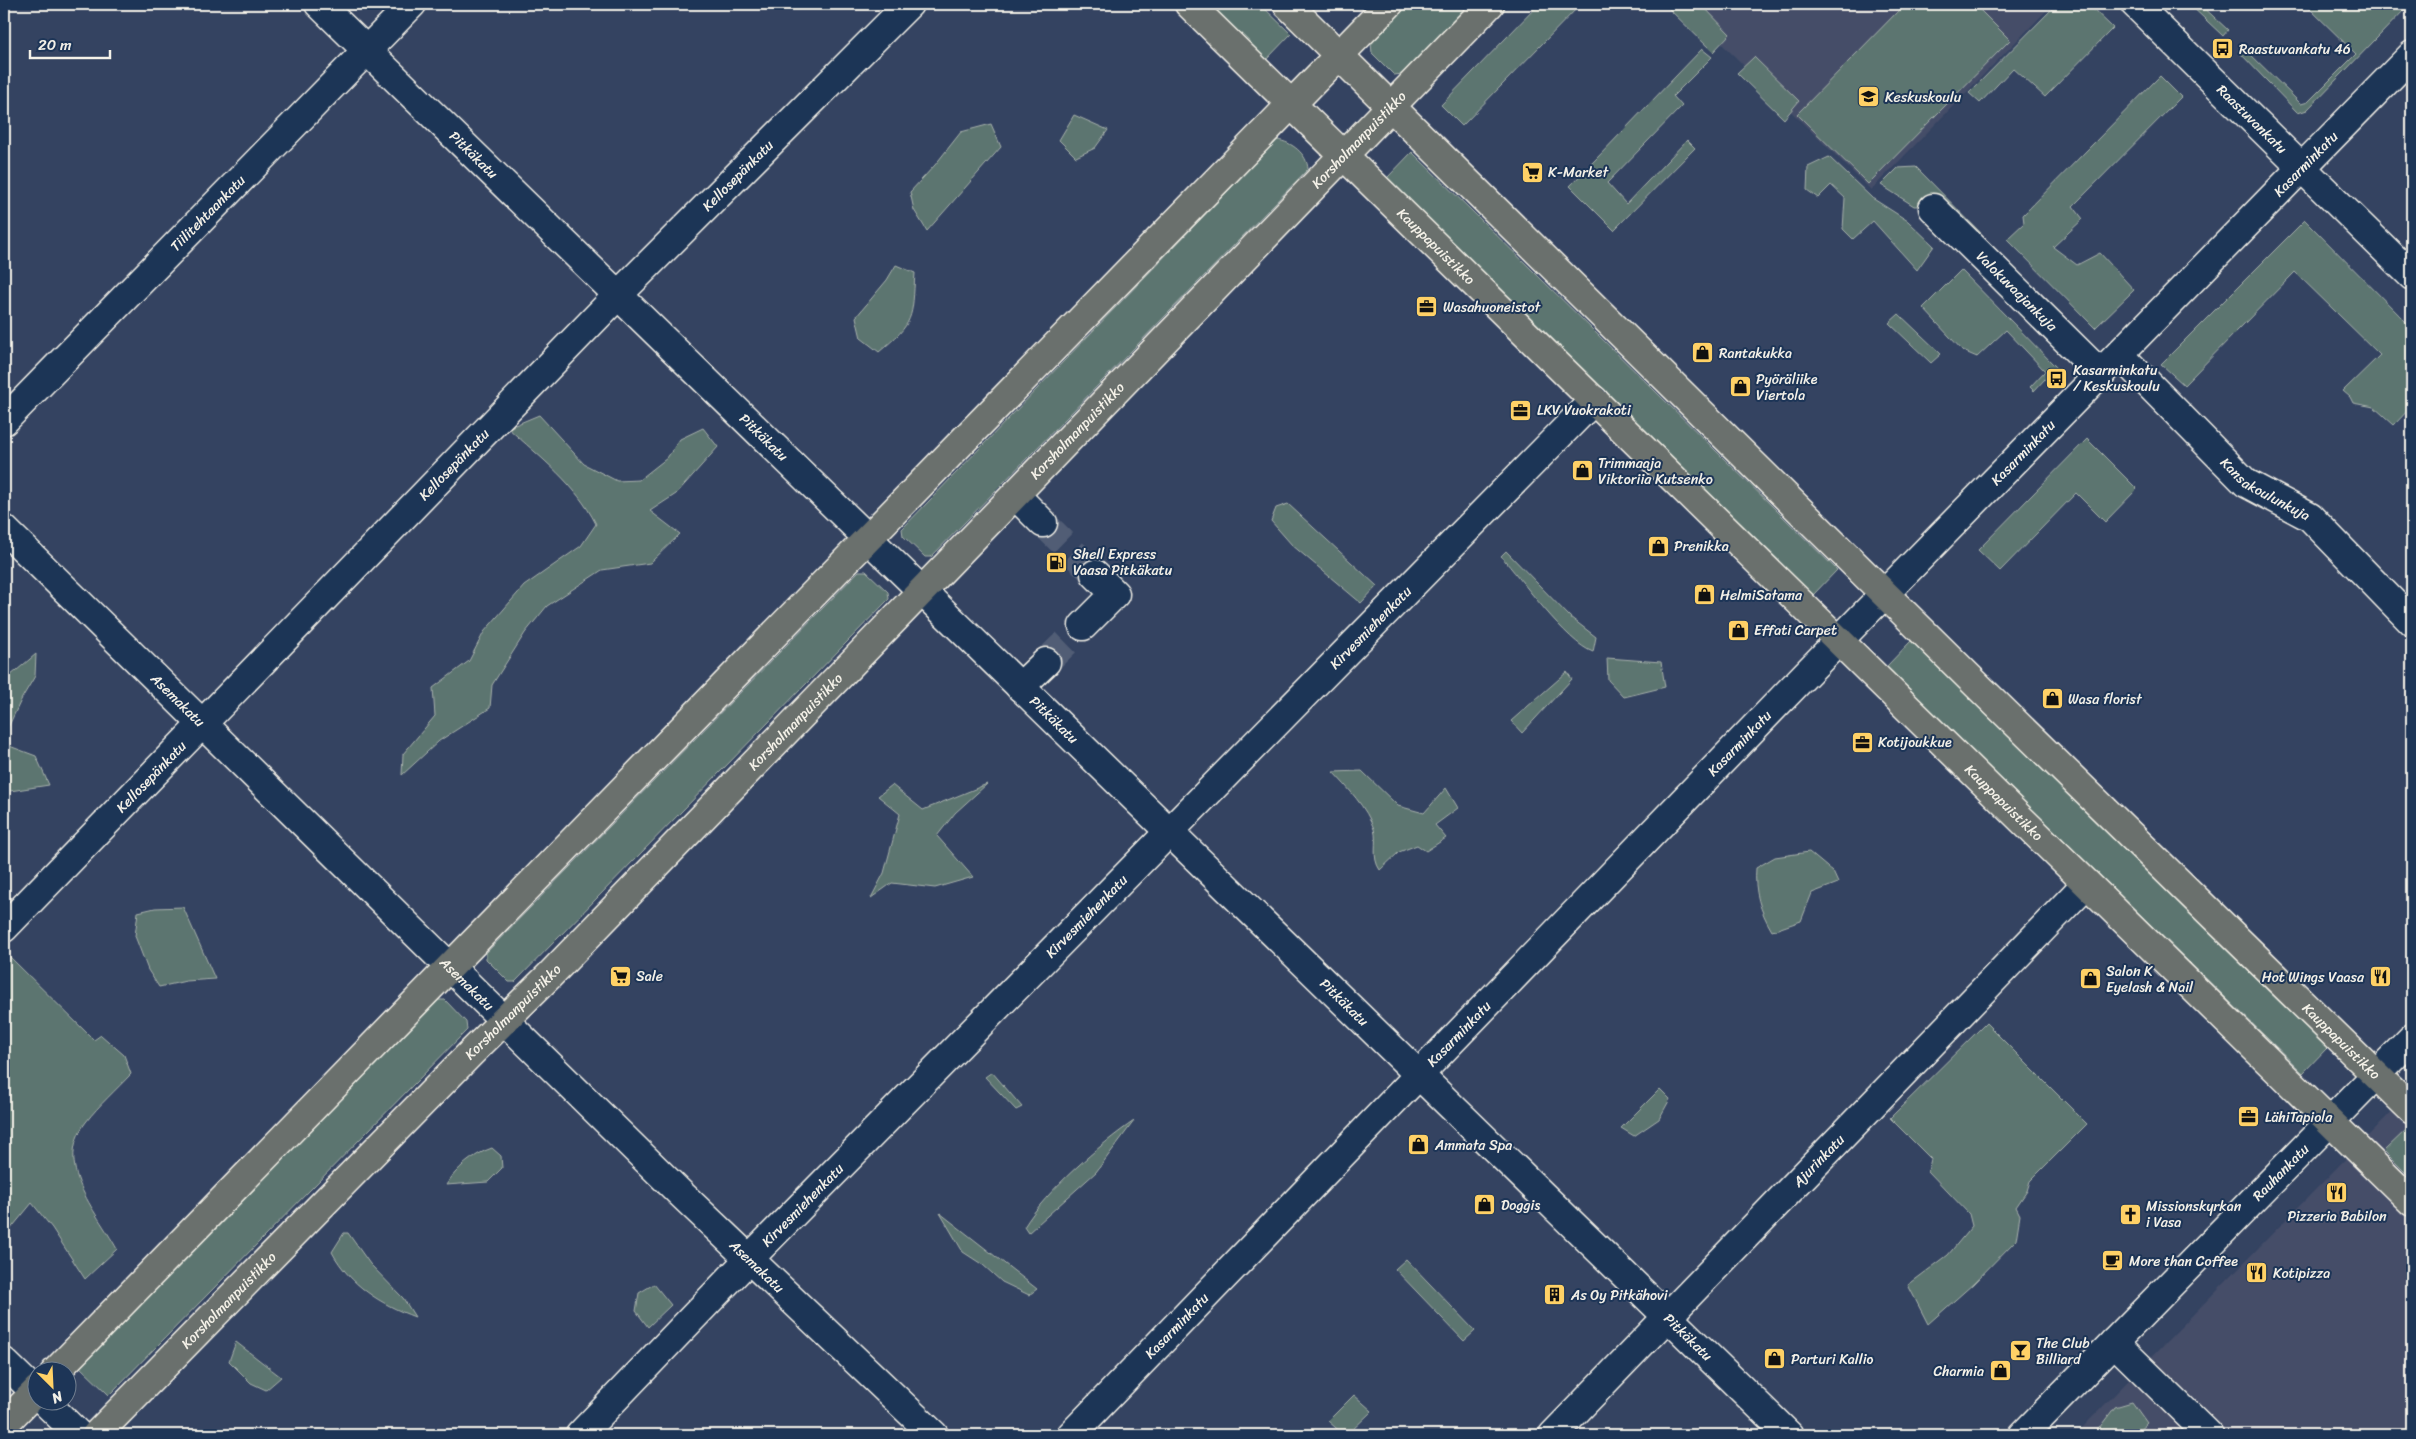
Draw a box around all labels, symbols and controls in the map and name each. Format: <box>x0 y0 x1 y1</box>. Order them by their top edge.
scale bar <box>30 28 110 60</box>
text: 20 m <box>38 32 72 58</box>
bus stop icon: Raastuvankatu 46 <box>2211 37 2235 61</box>
place label: Raastuvankatu 46 <box>2239 37 2351 62</box>
street label: Raastuvankatu <box>2211 78 2294 160</box>
street label: Korsholmanpuistikko <box>1305 85 1412 194</box>
school or university icon: Keskuskoulu <box>1857 85 1881 109</box>
place label: Keskuskoulu <box>1885 85 1962 110</box>
street label: Pitkäkatu <box>443 124 505 185</box>
street label: Kasarminkatu <box>2267 124 2344 203</box>
street label: Kellosepänkatu <box>696 133 780 217</box>
supermarket icon: K-Market <box>1520 160 1544 184</box>
place label: K-Market <box>1548 160 1609 185</box>
street label: Tiilitehtaankatu <box>164 168 252 257</box>
street label: Kauppapuistikko <box>1391 201 1481 291</box>
street label: Valokuvaajankuja <box>1970 245 2064 338</box>
office icon: Wasahuoneistot <box>1415 295 1439 319</box>
place label: Wasahuoneistot <box>1443 295 1542 320</box>
shop icon: Rantakukka <box>1691 341 1715 365</box>
place label: Rantakukka <box>1719 341 1792 366</box>
place label: Kasarminkatu / Keskuskoulu <box>2073 358 2160 399</box>
bus stop icon: Kasarminkatu / Keskuskoulu <box>2045 366 2069 390</box>
place label: Pyöräliike Viertola <box>1756 367 1818 408</box>
shop icon: Pyöräliike Viertola <box>1728 375 1752 399</box>
street label: Korsholmanpuistikko <box>1023 376 1131 485</box>
office icon: LKV Vuokrakoti <box>1509 398 1533 422</box>
place label: LKV Vuokrakoti <box>1537 398 1632 423</box>
street label: Pitkäkatu <box>733 407 795 468</box>
street label: Kasarminkatu <box>1984 413 2062 491</box>
street label: Kellosepänkatu <box>412 422 496 507</box>
place label: Trimmaaja Viktoriia Kutsenko <box>1598 451 1713 492</box>
street label: Kansakoulunkuja <box>2214 451 2315 528</box>
shop icon: Trimmaaja Viktoriia Kutsenko <box>1570 459 1594 483</box>
shop icon: Prenikka <box>1646 534 1670 558</box>
place label: Prenikka <box>1674 534 1729 559</box>
place label: Shell Express Vaasa Pitkäkatu <box>1073 542 1173 583</box>
fuel station icon: Shell Express Vaasa Pitkäkatu <box>1045 550 1069 574</box>
street label: Kirvesmiehenkatu <box>1323 579 1418 675</box>
shop icon: HelmiSatama <box>1692 583 1716 607</box>
place label: HelmiSatama <box>1720 583 1803 608</box>
shop icon: Effati Carpet <box>1726 618 1750 642</box>
place label: Effati Carpet <box>1754 618 1837 643</box>
street label: Asemakatu <box>144 666 212 733</box>
street label: Korsholmanpuistikko <box>742 667 849 776</box>
shop icon: Wasa florist <box>2040 687 2064 711</box>
place label: Wasa florist <box>2068 687 2143 712</box>
street label: Pitkäkatu <box>1024 689 1085 750</box>
street label: Kasarminkatu <box>1701 704 1778 782</box>
office icon: Kotijoukkue <box>1850 730 1874 754</box>
place label: Kotijoukkue <box>1878 730 1952 755</box>
street label: Kellosepänkatu <box>109 734 193 819</box>
street label: Kauppapuistikko <box>1959 758 2049 847</box>
street label: Kirvesmiehenkatu <box>1039 868 1134 964</box>
street label: Asemakatu <box>433 950 501 1017</box>
street label: Korsholmanpuistikko <box>458 958 567 1066</box>
place label: Salon K Eyelash & Nail <box>2106 959 2194 1000</box>
supermarket icon: Sale <box>608 964 632 988</box>
place label: Sale <box>636 964 663 989</box>
place label: Hot Wings Vaasa <box>2262 965 2365 990</box>
restaurant icon: Hot Wings Vaasa <box>2368 965 2392 989</box>
shop icon: Salon K Eyelash & Nail <box>2078 967 2102 991</box>
street label: Pitkäkatu <box>1314 972 1375 1033</box>
street label: Kasarminkatu <box>1420 994 1497 1073</box>
street label: Kauppapuistikko <box>2296 996 2387 1086</box>
office icon: LähiTapiola <box>2237 1105 2261 1129</box>
place label: LähiTapiola <box>2265 1105 2333 1130</box>
street label: Ajurinkatu <box>1786 1127 1851 1194</box>
shop icon: Ammata Spa <box>1407 1133 1431 1157</box>
place label: Ammata Spa <box>1434 1133 1512 1158</box>
street label: Rauhankatu <box>2246 1137 2315 1207</box>
street label: Kirvesmiehenkatu <box>755 1157 850 1253</box>
restaurant icon: Pizzeria Babilon <box>2325 1181 2349 1205</box>
shop icon: Doggis <box>1473 1193 1497 1217</box>
place label: Doggis <box>1501 1193 1540 1218</box>
place label: Missionskyrkan i Vasa <box>2146 1194 2242 1235</box>
church icon: Missionskyrkan i Vasa <box>2118 1202 2142 1226</box>
place label: Pizzeria Babilon <box>2287 1204 2387 1229</box>
street label: Asemakatu <box>723 1233 791 1300</box>
street label: Korsholmanpuistikko <box>174 1246 282 1355</box>
cafe icon: More than Coffee <box>2101 1249 2125 1273</box>
place label: More than Coffee <box>2129 1249 2238 1274</box>
restaurant icon: Kotipizza <box>2245 1261 2269 1285</box>
place label: Kotipizza <box>2273 1261 2330 1286</box>
building icon: As Oy Pitkähovi <box>1543 1283 1567 1307</box>
place label: As Oy Pitkähovi <box>1570 1283 1669 1308</box>
street label: Kasarminkatu <box>1138 1286 1215 1365</box>
street label: Pitkäkatu <box>1658 1307 1719 1368</box>
place label: The Club Billiard <box>2036 1331 2090 1372</box>
bar icon: The Club Billiard <box>2008 1339 2032 1363</box>
shop icon: Parturi Kallio <box>1763 1347 1787 1371</box>
place label: Parturi Kallio <box>1791 1347 1874 1372</box>
place label: Charmia <box>1934 1359 1984 1384</box>
shop icon: Charmia <box>1988 1359 2012 1383</box>
north arrow <box>28 1362 78 1412</box>
text: N <box>47 1384 68 1411</box>

